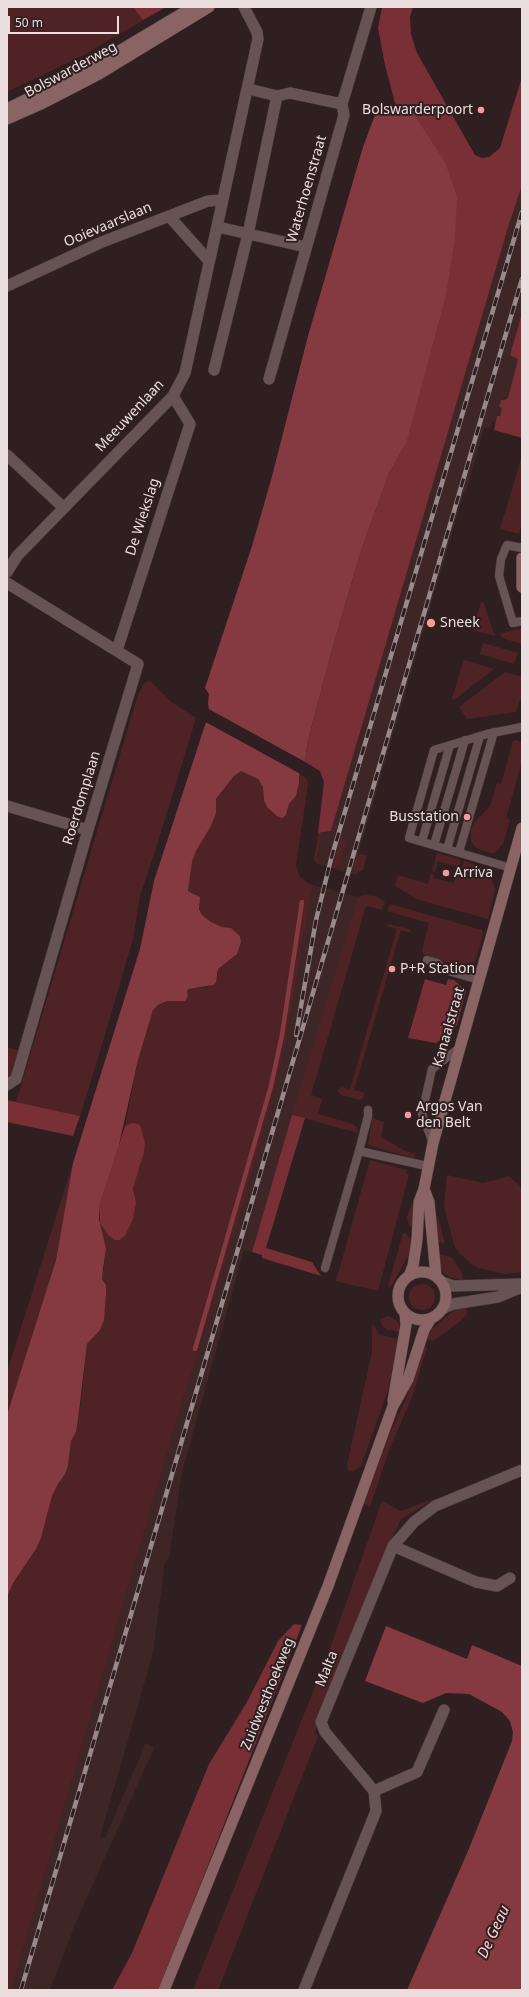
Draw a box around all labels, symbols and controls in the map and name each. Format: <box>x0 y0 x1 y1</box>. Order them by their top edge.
scale bar <box>10 8 121 34</box>
text: 50 m <box>15 14 43 31</box>
street label: Bolswarderweg <box>22 39 120 101</box>
place label: Bolswarderpoort <box>362 102 473 118</box>
marker: Bolswarderpoort <box>476 105 486 115</box>
street label: Waterhoenstraat <box>284 133 330 245</box>
street label: Ooievaarslaan <box>61 199 155 251</box>
street label: Meeuwenlaan <box>92 376 168 456</box>
street label: De Wiekslag <box>123 476 163 558</box>
place label: Sneek <box>440 615 480 631</box>
marker: Sneek <box>425 617 437 629</box>
street label: Roerdomplaan <box>60 749 104 847</box>
place label: Busstation <box>389 809 459 825</box>
marker: Busstation <box>462 812 472 822</box>
place label: Arriva <box>454 865 493 881</box>
marker: Arriva <box>441 868 451 878</box>
place label: P+R Station <box>400 961 475 977</box>
marker: P+R Station <box>387 964 397 974</box>
street label: Kanaalstraat <box>430 985 468 1069</box>
place label: Argos Van den Belt <box>416 1099 483 1132</box>
marker: Argos Van den Belt <box>403 1110 413 1120</box>
street label: Zuidwesthoekweg <box>238 1635 298 1753</box>
street label: Malta <box>312 1649 342 1689</box>
water label: De Geau <box>474 1903 514 1961</box>

